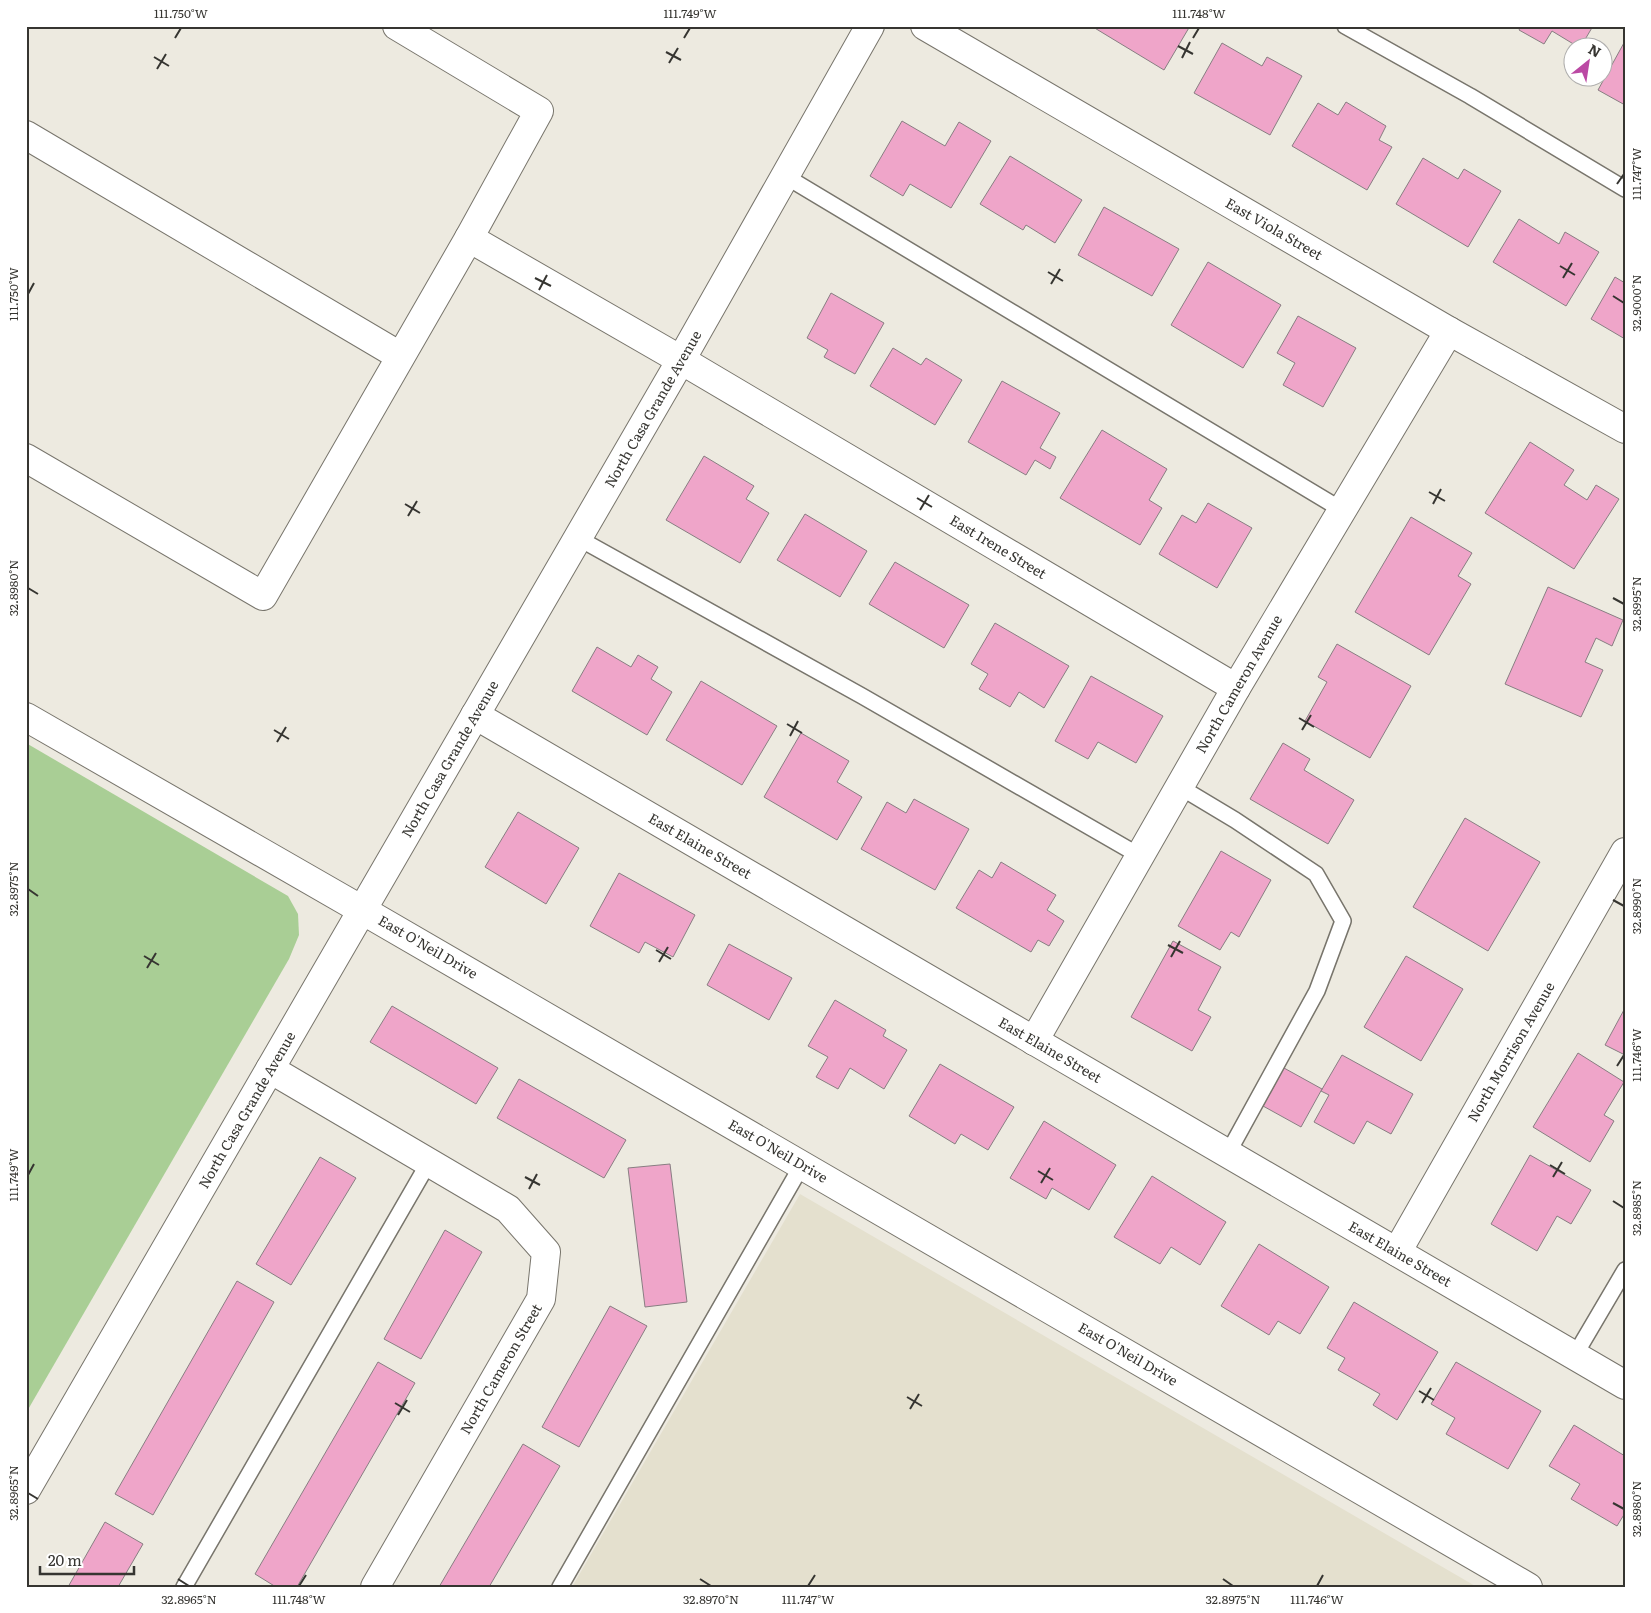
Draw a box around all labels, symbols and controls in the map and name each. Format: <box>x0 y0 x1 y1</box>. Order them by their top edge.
text: 111.750°W <box>154 4 208 22</box>
text: 111.749°W <box>663 4 717 22</box>
text: 111.748°W <box>1172 4 1226 22</box>
north arrow <box>1564 38 1614 88</box>
text: N <box>1585 38 1605 62</box>
text: 111.747°W <box>1627 148 1645 200</box>
street label: East Viola Street <box>1222 192 1327 264</box>
text: 111.750°W <box>4 267 22 321</box>
text: 32.9000°N <box>1627 274 1645 332</box>
street label: North Casa Grande Avenue <box>599 326 705 491</box>
street label: East Irene Street <box>946 509 1051 583</box>
text: 32.8980°N <box>4 560 22 616</box>
text: 32.8995°N <box>1627 576 1645 632</box>
street label: North Cameron Avenue <box>1190 611 1286 756</box>
street label: North Casa Grande Avenue <box>396 676 502 841</box>
street label: East Elaine Street <box>645 807 756 883</box>
text: 32.8975°N <box>4 862 22 916</box>
text: 32.8990°N <box>1627 878 1645 934</box>
street label: East O'Neil Drive <box>375 910 482 983</box>
street label: North Morrison Avenue <box>1462 978 1558 1125</box>
street label: East Elaine Street <box>995 1011 1106 1087</box>
street label: North Casa Grande Avenue <box>193 1027 299 1192</box>
text: 111.746°W <box>1627 1028 1645 1082</box>
street label: East O'Neil Drive <box>725 1114 832 1187</box>
text: 111.749°W <box>4 1148 22 1202</box>
text: 32.8985°N <box>1627 1180 1645 1236</box>
street label: East Elaine Street <box>1345 1215 1456 1291</box>
street label: North Cameron Street <box>455 1299 546 1437</box>
street label: East O'Neil Drive <box>1075 1317 1182 1390</box>
text: 32.8965°N <box>4 1465 22 1521</box>
text: 32.8980°N <box>1627 1481 1645 1537</box>
scale bar <box>40 1543 134 1575</box>
text: 20 m <box>48 1548 82 1571</box>
text: 32.8965°N <box>161 1590 217 1608</box>
text: 111.748°W <box>272 1590 326 1608</box>
text: 32.8970°N <box>683 1590 739 1608</box>
text: 111.747°W <box>782 1590 834 1608</box>
text: 32.8975°N <box>1206 1590 1260 1608</box>
text: 111.746°W <box>1290 1590 1344 1608</box>

